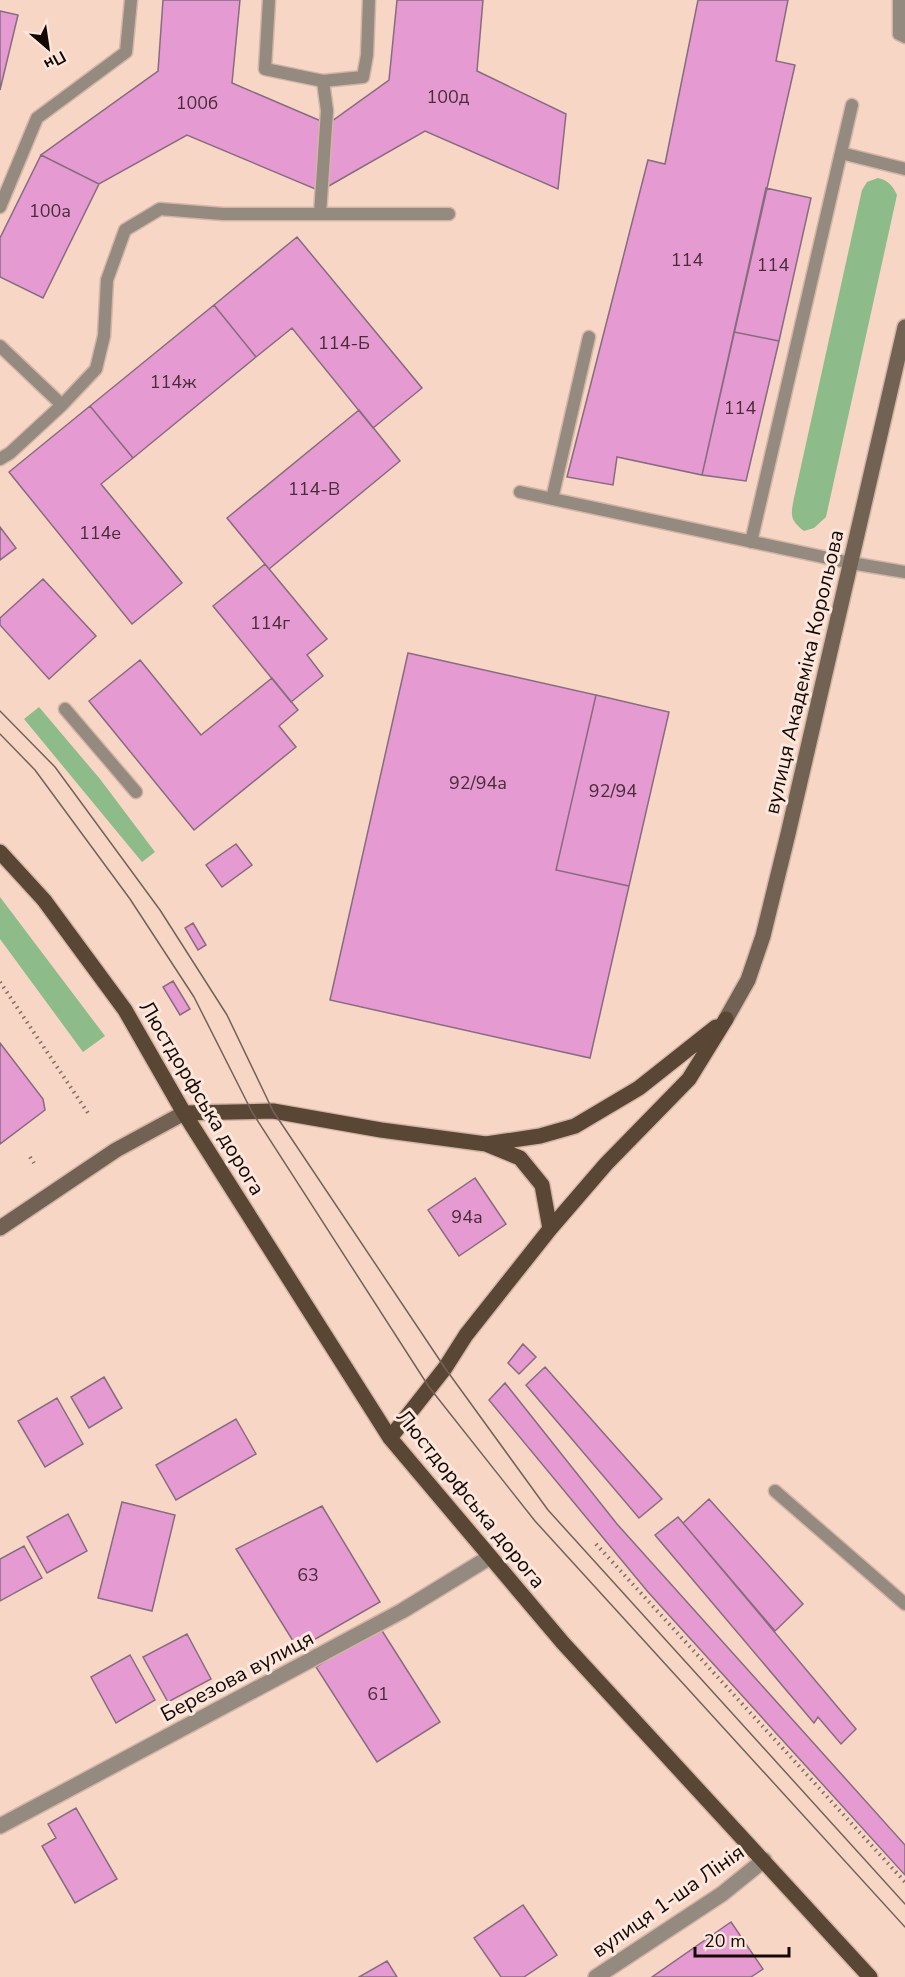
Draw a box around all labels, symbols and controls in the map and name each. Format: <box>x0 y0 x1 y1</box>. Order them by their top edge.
north arrow <box>18 18 78 78</box>
text: Пн <box>40 45 70 75</box>
house number: 100д <box>426 85 470 109</box>
house number: 100б <box>176 91 218 115</box>
house number: 100а <box>29 199 71 223</box>
house number: 114 <box>671 248 703 272</box>
house number: 114 <box>757 253 789 277</box>
house number: 114-Б <box>318 331 370 355</box>
house number: 114ж <box>150 370 197 394</box>
house number: 114 <box>724 396 756 420</box>
house number: 114-В <box>288 477 340 501</box>
house number: 114е <box>79 521 121 545</box>
street label: вулиця Академіка Корольова <box>758 527 850 817</box>
house number: 114г <box>250 611 290 635</box>
house number: 92/94а <box>449 771 507 795</box>
house number: 92/94 <box>589 779 637 803</box>
street label: Люстдорфська дорога <box>133 995 271 1201</box>
house number: 94а <box>451 1205 483 1229</box>
street label: Люстдорфська дорога <box>390 1404 552 1594</box>
house number: 63 <box>297 1563 319 1587</box>
street label: Березова вулиця <box>156 1624 318 1728</box>
house number: 61 <box>367 1682 389 1706</box>
street label: вулиця 1-ша Лінія <box>586 1838 750 1964</box>
scale bar <box>695 1920 790 1958</box>
text: 20 m <box>704 1929 746 1953</box>

